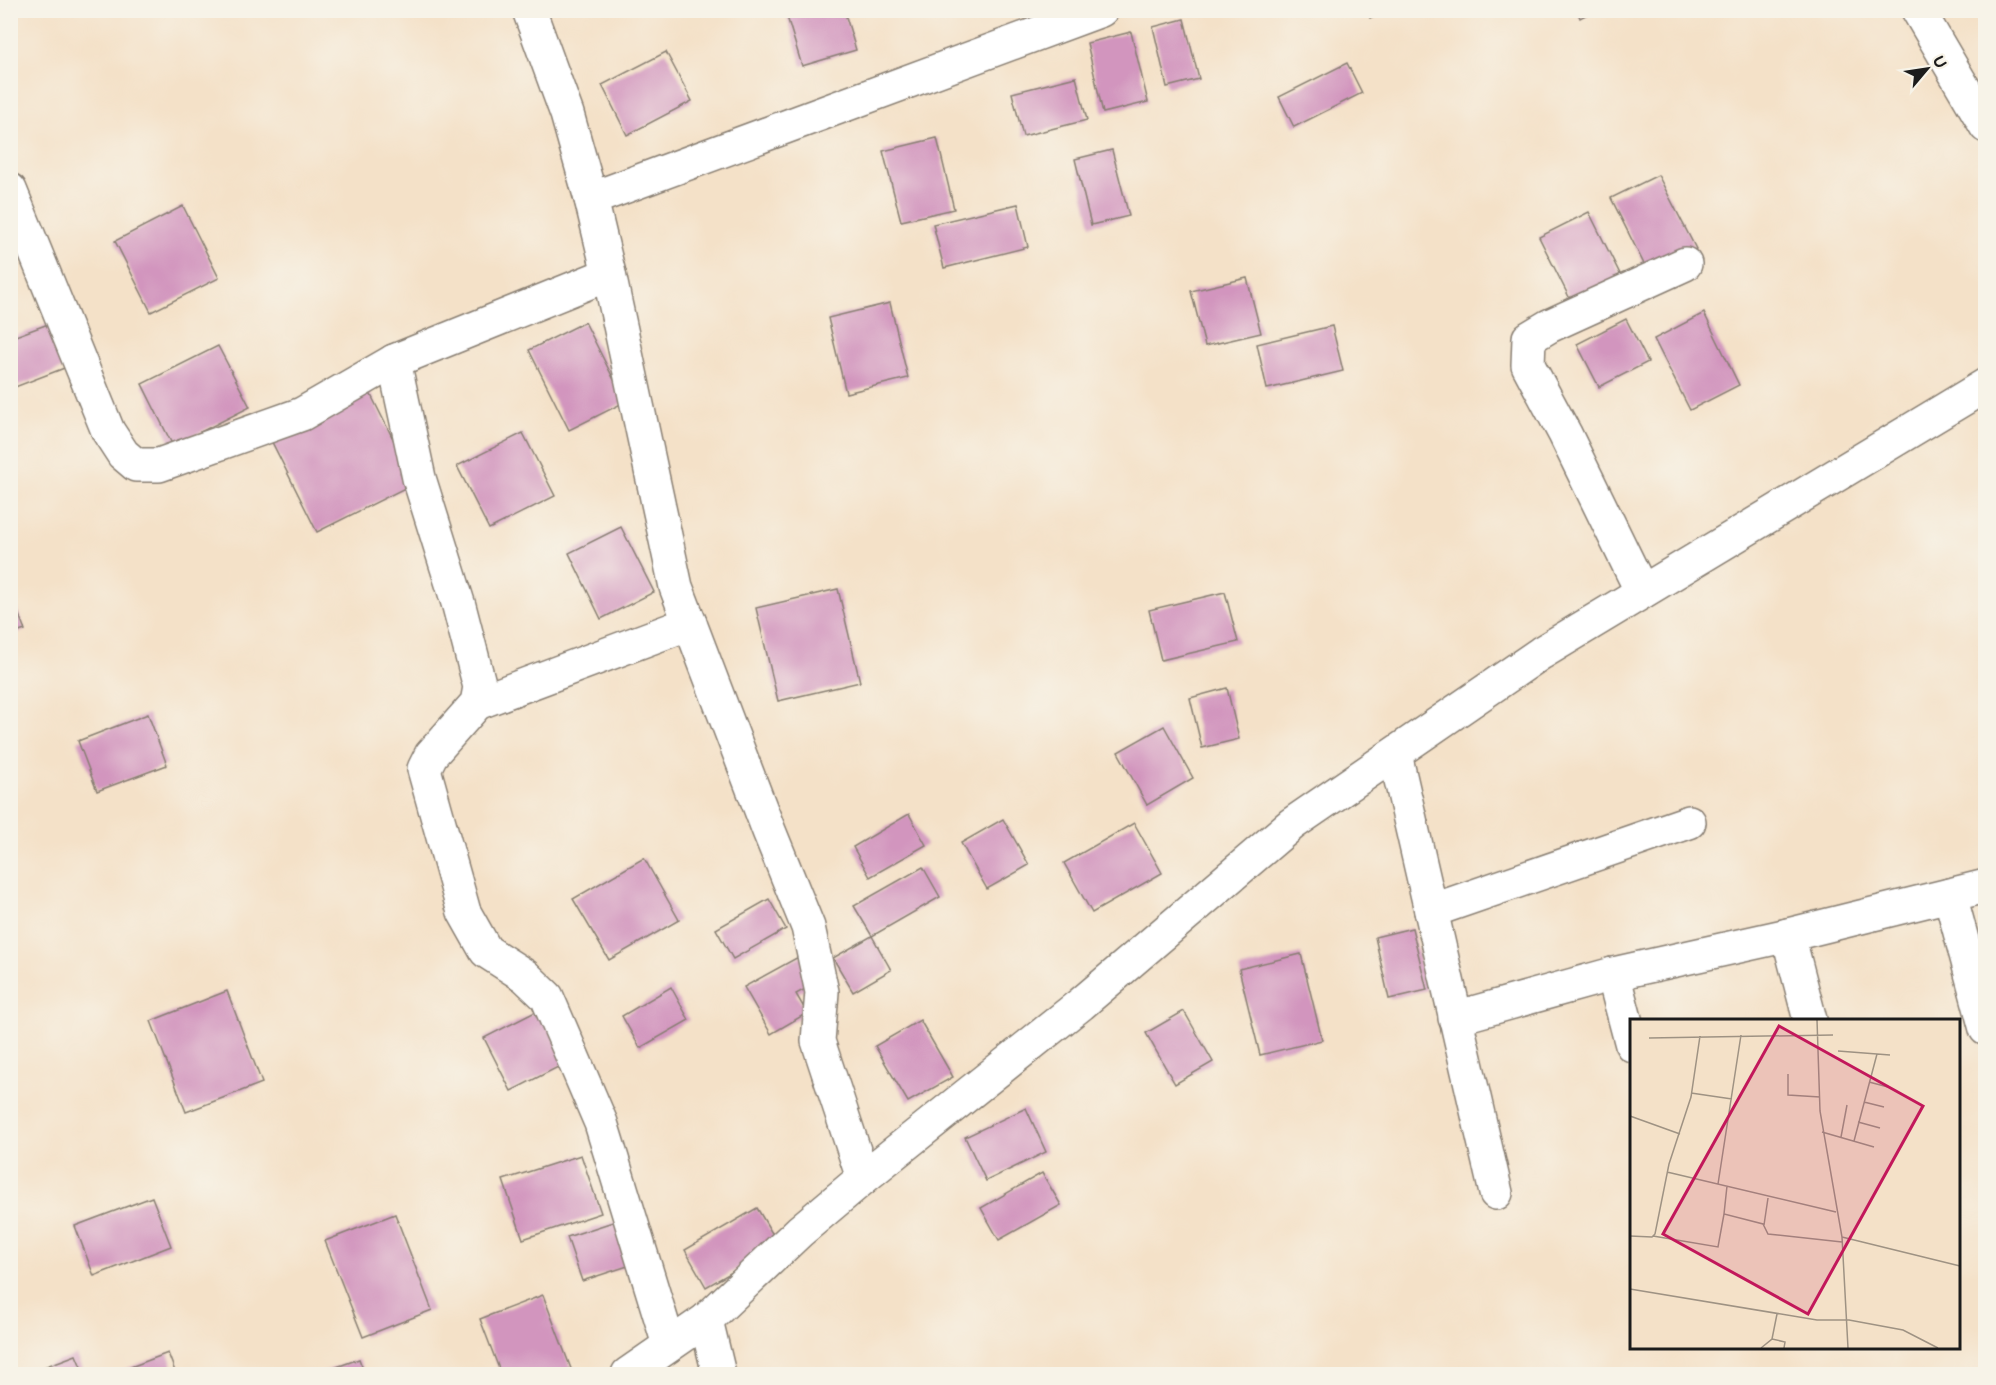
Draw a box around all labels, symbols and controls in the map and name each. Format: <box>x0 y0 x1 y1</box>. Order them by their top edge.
north arrow <box>1897 39 1957 99</box>
text: U <box>1928 53 1950 72</box>
inset map <box>1630 1019 1960 1349</box>

